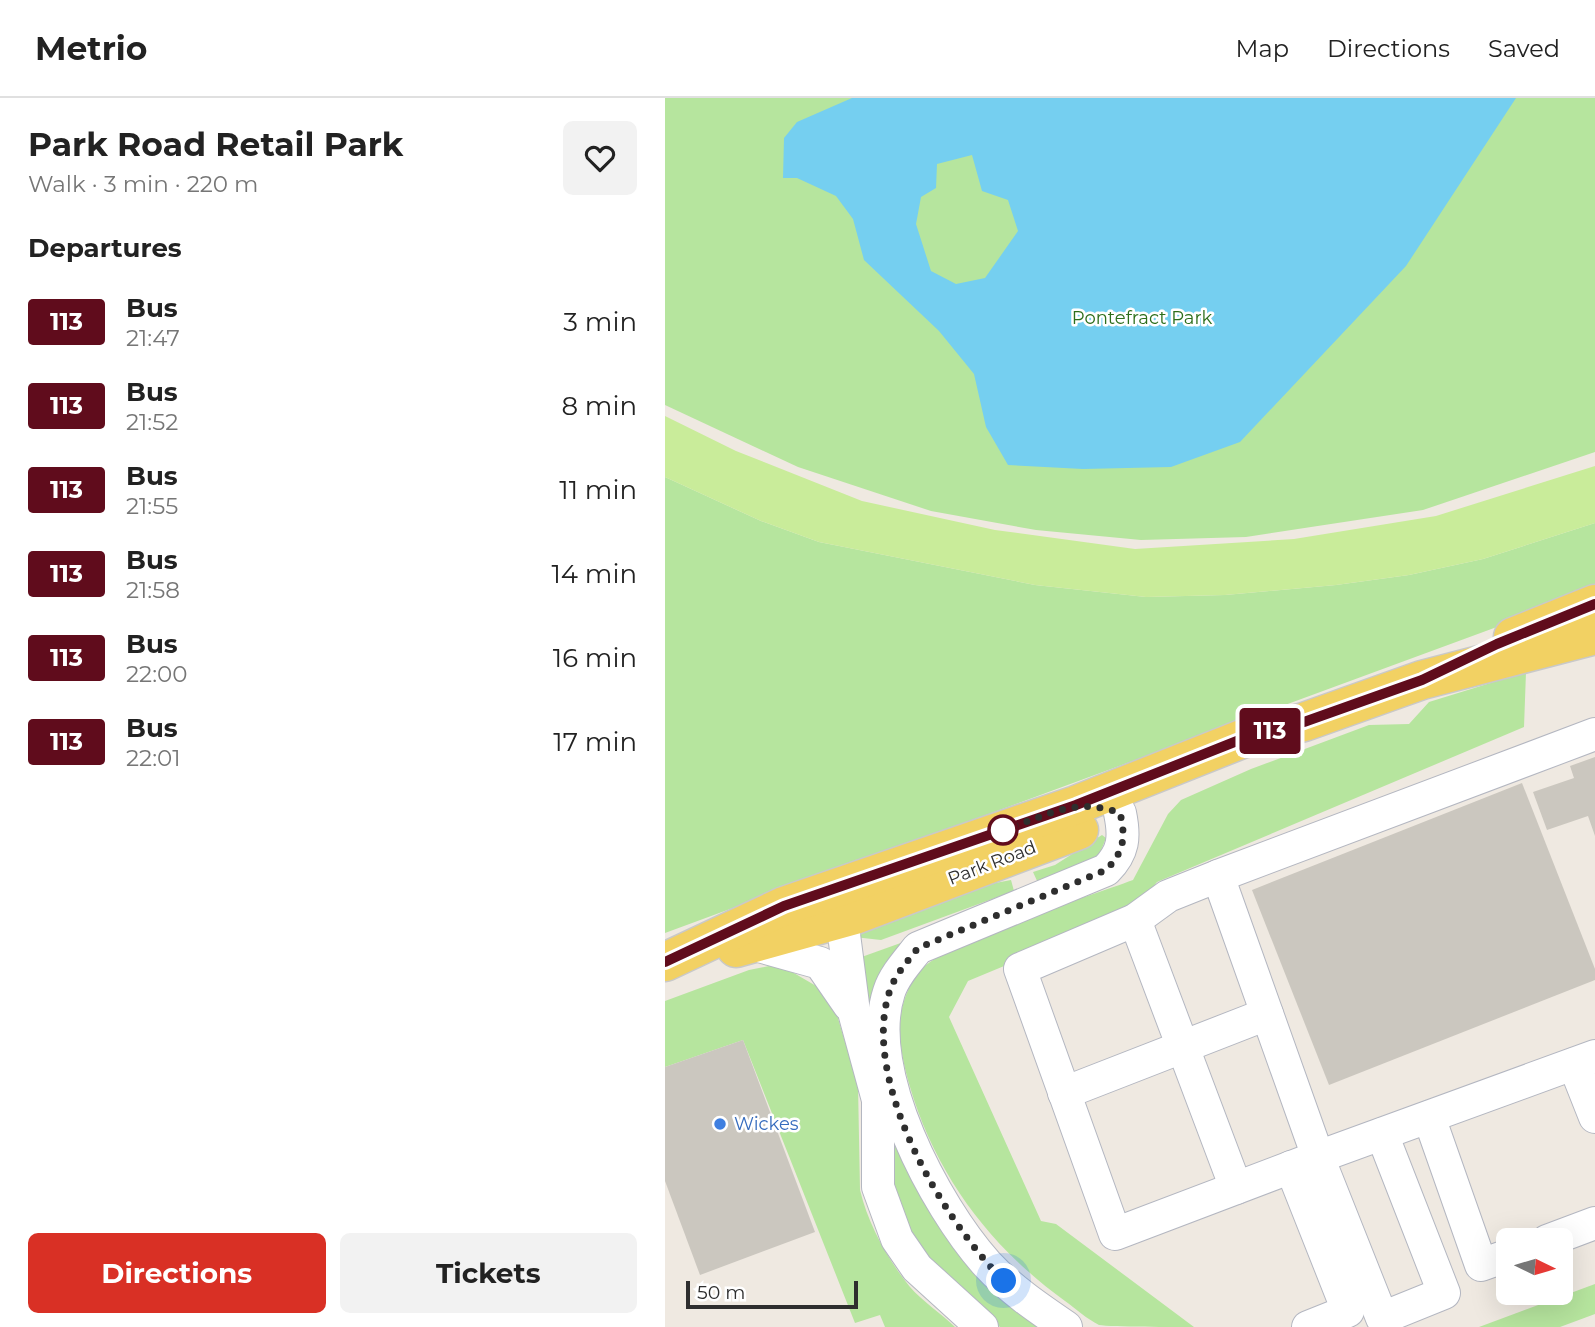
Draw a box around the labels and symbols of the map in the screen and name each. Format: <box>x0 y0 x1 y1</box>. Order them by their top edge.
park label: Pontefract Park <box>1072 307 1213 329</box>
line badge: 113 <box>1230 708 1310 754</box>
unlabelled marker <box>988 815 1018 845</box>
street label: Park Road <box>945 836 1039 890</box>
place label: Wickes <box>734 1113 799 1135</box>
marker: Wickes <box>712 1116 728 1132</box>
north arrow <box>1496 1228 1573 1306</box>
your location <box>986 1263 1021 1298</box>
scale bar <box>686 1278 857 1310</box>

